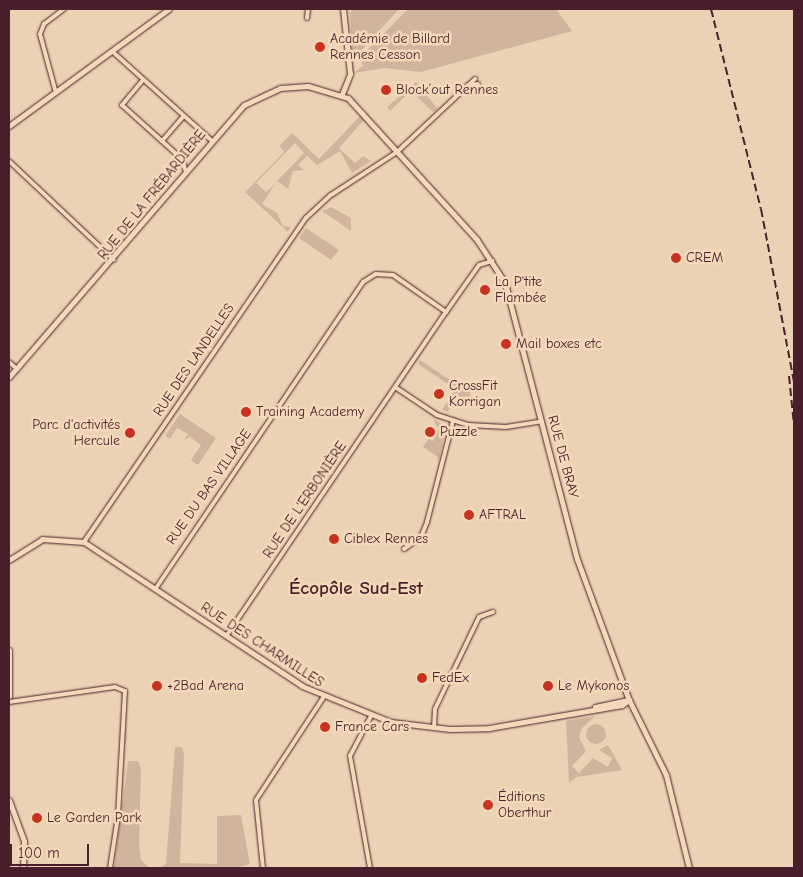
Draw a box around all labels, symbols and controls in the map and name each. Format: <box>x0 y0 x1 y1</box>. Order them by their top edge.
place label: Académie de Billard Rennes Cesson <box>330 31 450 64</box>
marker: Académie de Billard Rennes Cesson <box>314 41 326 53</box>
place label: Block’out Rennes <box>396 82 498 98</box>
marker: Block’out Rennes <box>380 84 392 96</box>
street label: RUE DE LA FRÉBARDIÈRE <box>94 127 210 263</box>
place label: CREM <box>686 250 723 266</box>
marker: CREM <box>670 252 682 264</box>
place label: La P'tite Flambée <box>495 274 546 306</box>
marker: La P'tite Flambée <box>479 284 491 296</box>
street label: RUE DES LANDELLES <box>150 300 238 420</box>
place label: Mail boxes etc <box>516 336 602 352</box>
marker: Mail boxes etc <box>500 338 512 350</box>
place label: CrossFit Korrigan <box>449 378 501 411</box>
marker: CrossFit Korrigan <box>433 388 445 400</box>
place label: Training Academy <box>256 404 364 420</box>
marker: Training Academy <box>240 406 252 418</box>
street label: RUE DE BRAY <box>544 413 582 501</box>
place label: Parc d'activités Hercule <box>32 417 120 450</box>
place label: Puzzle <box>440 424 477 440</box>
street label: RUE DU BAS VILLAGE <box>163 426 255 548</box>
marker: Puzzle <box>424 426 436 438</box>
marker: Parc d'activités Hercule <box>124 427 136 439</box>
street label: RUE DE L'ERBONIÈRE <box>260 438 350 562</box>
place label: AFTRAL <box>479 507 526 523</box>
marker: AFTRAL <box>463 509 475 521</box>
place label: Ciblex Rennes <box>344 531 428 547</box>
marker: Ciblex Rennes <box>328 533 340 545</box>
district label: Écopôle Sud-Est <box>289 578 423 600</box>
street label: RUE DES CHARMILLES <box>197 599 327 691</box>
place label: FedEx <box>432 670 469 686</box>
marker: FedEx <box>416 672 428 684</box>
place label: +2Bad Arena <box>167 678 244 694</box>
place label: Le Mykonos <box>558 678 629 694</box>
marker: +2Bad Arena <box>151 680 163 692</box>
marker: Le Mykonos <box>542 680 554 692</box>
place label: France Cars <box>335 719 409 735</box>
marker: France Cars <box>319 721 331 733</box>
place label: Éditions Oberthur <box>498 789 551 822</box>
marker: Éditions Oberthur <box>482 799 494 811</box>
place label: Le Garden Park <box>47 810 141 826</box>
marker: Le Garden Park <box>31 812 43 824</box>
scale bar <box>12 834 91 866</box>
text: 100 m <box>18 844 60 862</box>

